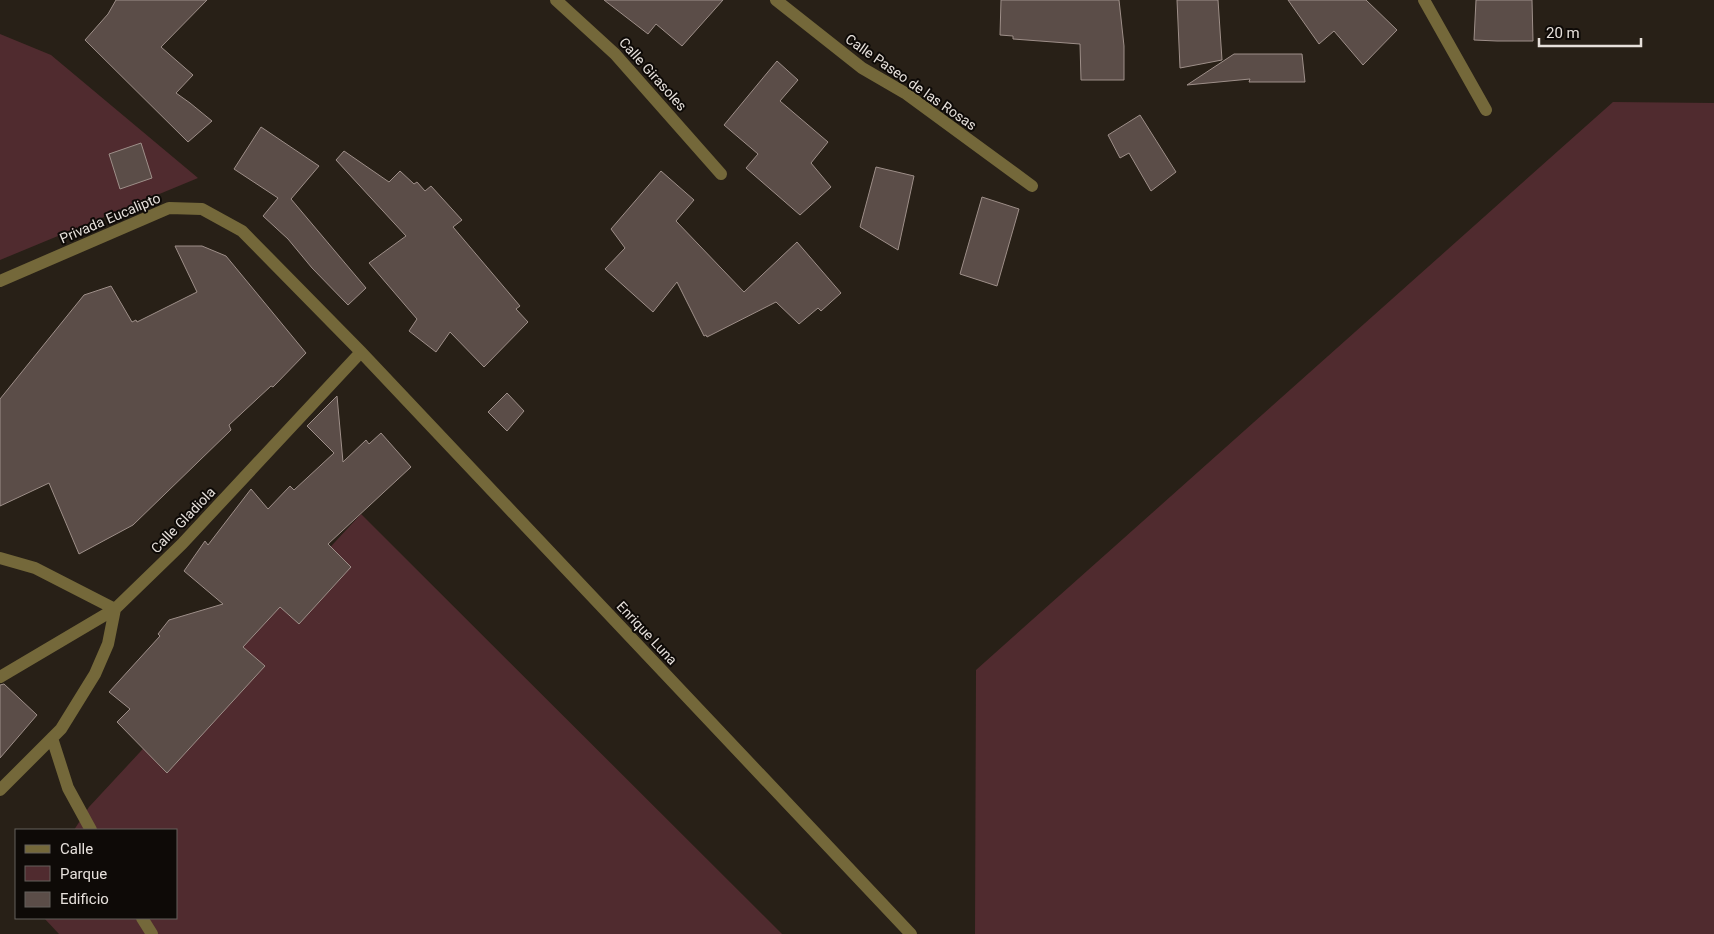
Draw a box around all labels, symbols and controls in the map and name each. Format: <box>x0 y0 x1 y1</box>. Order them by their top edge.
scale bar <box>1539 15 1642 47</box>
text: 20 m <box>1546 24 1580 42</box>
street label: Calle Paseo de las Rosas <box>842 31 980 133</box>
street label: Calle Girasoles <box>616 34 690 114</box>
street label: Privada Eucalipto <box>57 190 163 246</box>
street label: Calle Gladiola <box>148 484 218 556</box>
street label: Enrique Luna <box>614 598 680 668</box>
legend <box>15 829 178 919</box>
text: Calle <box>60 840 93 858</box>
text: Parque <box>60 865 107 883</box>
text: Edificio <box>60 890 109 908</box>

